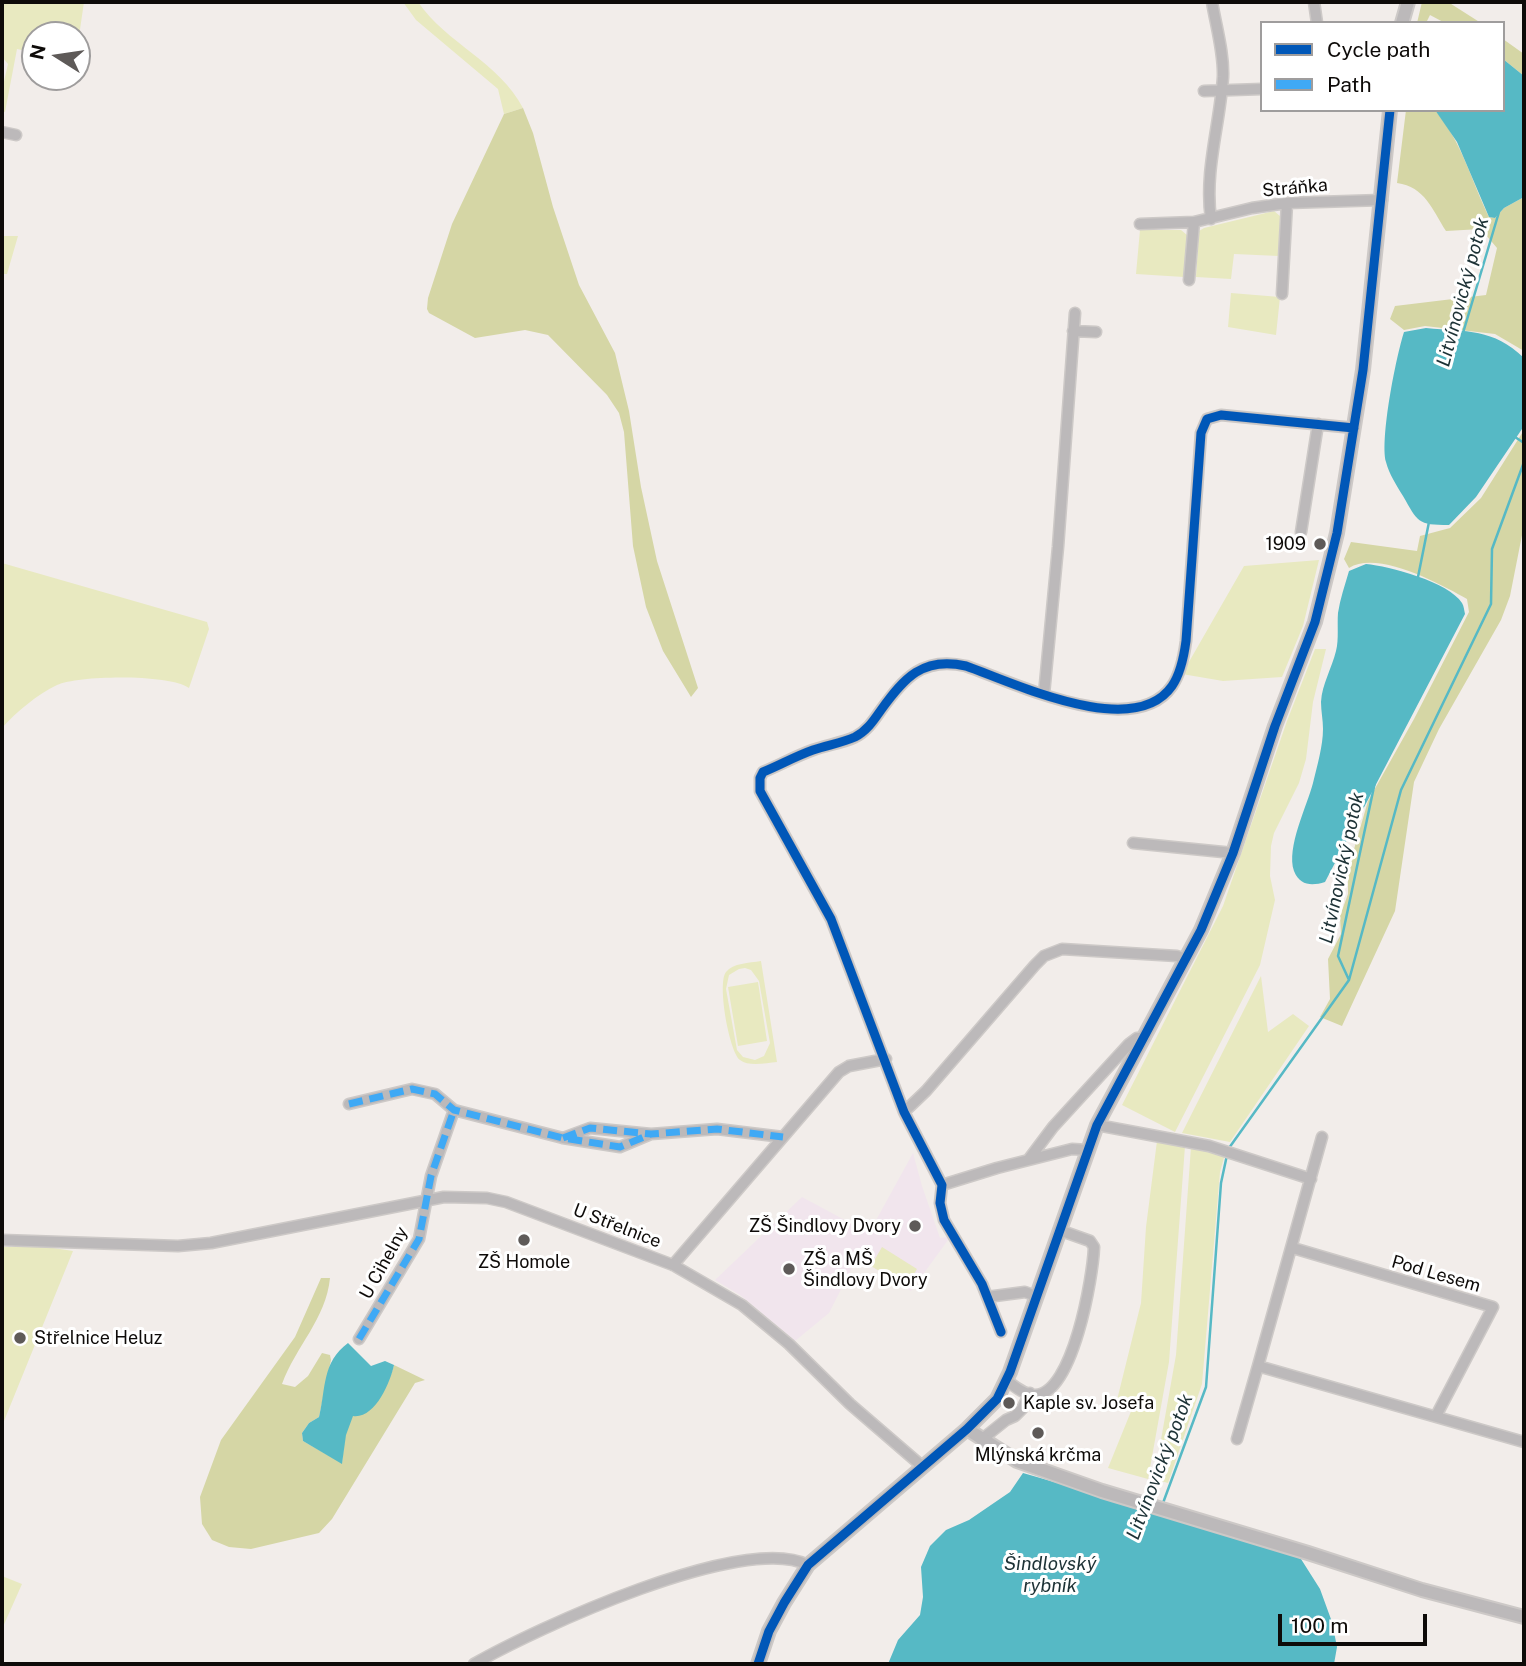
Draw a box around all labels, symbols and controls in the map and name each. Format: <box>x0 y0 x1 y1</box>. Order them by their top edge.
north arrow <box>21 21 91 91</box>
legend <box>1260 21 1505 112</box>
text: Cycle path <box>1327 37 1430 62</box>
text: N <box>25 43 50 62</box>
text: Path <box>1327 72 1372 97</box>
street label: Stráňka <box>1261 174 1329 202</box>
water label: Litvínovický potok <box>1432 215 1494 369</box>
place label: 1909 <box>1265 533 1306 555</box>
marker: 1909 <box>1312 536 1328 552</box>
water label: Litvínovický potok <box>1315 790 1369 946</box>
street label: U Střelnice <box>570 1199 664 1253</box>
place label: ZŠ Šindlovy Dvory <box>749 1215 901 1237</box>
marker: ZŠ Šindlovy Dvory <box>907 1218 923 1234</box>
street label: U Cihelny <box>355 1223 413 1303</box>
marker: ZŠ Homole <box>516 1232 532 1248</box>
place label: ZŠ a MŠ Šindlovy Dvory <box>803 1248 928 1290</box>
place label: ZŠ Homole <box>478 1251 570 1273</box>
street label: Pod Lesem <box>1389 1251 1483 1297</box>
marker: ZŠ a MŠ Šindlovy Dvory <box>781 1261 797 1277</box>
place label: Střelnice Heluz <box>34 1327 162 1349</box>
marker: Střelnice Heluz <box>12 1330 28 1346</box>
water label: Litvínovický potok <box>1122 1391 1198 1543</box>
place label: Kaple sv. Josefa <box>1023 1392 1154 1414</box>
marker: Kaple sv. Josefa <box>1001 1395 1017 1411</box>
marker: Mlýnská krčma <box>1030 1425 1046 1441</box>
place label: Mlýnská krčma <box>975 1444 1101 1466</box>
water label: Šindlovský rybník <box>1004 1553 1096 1597</box>
scale bar <box>1281 1600 1430 1644</box>
text: 100 m <box>1291 1613 1348 1638</box>

